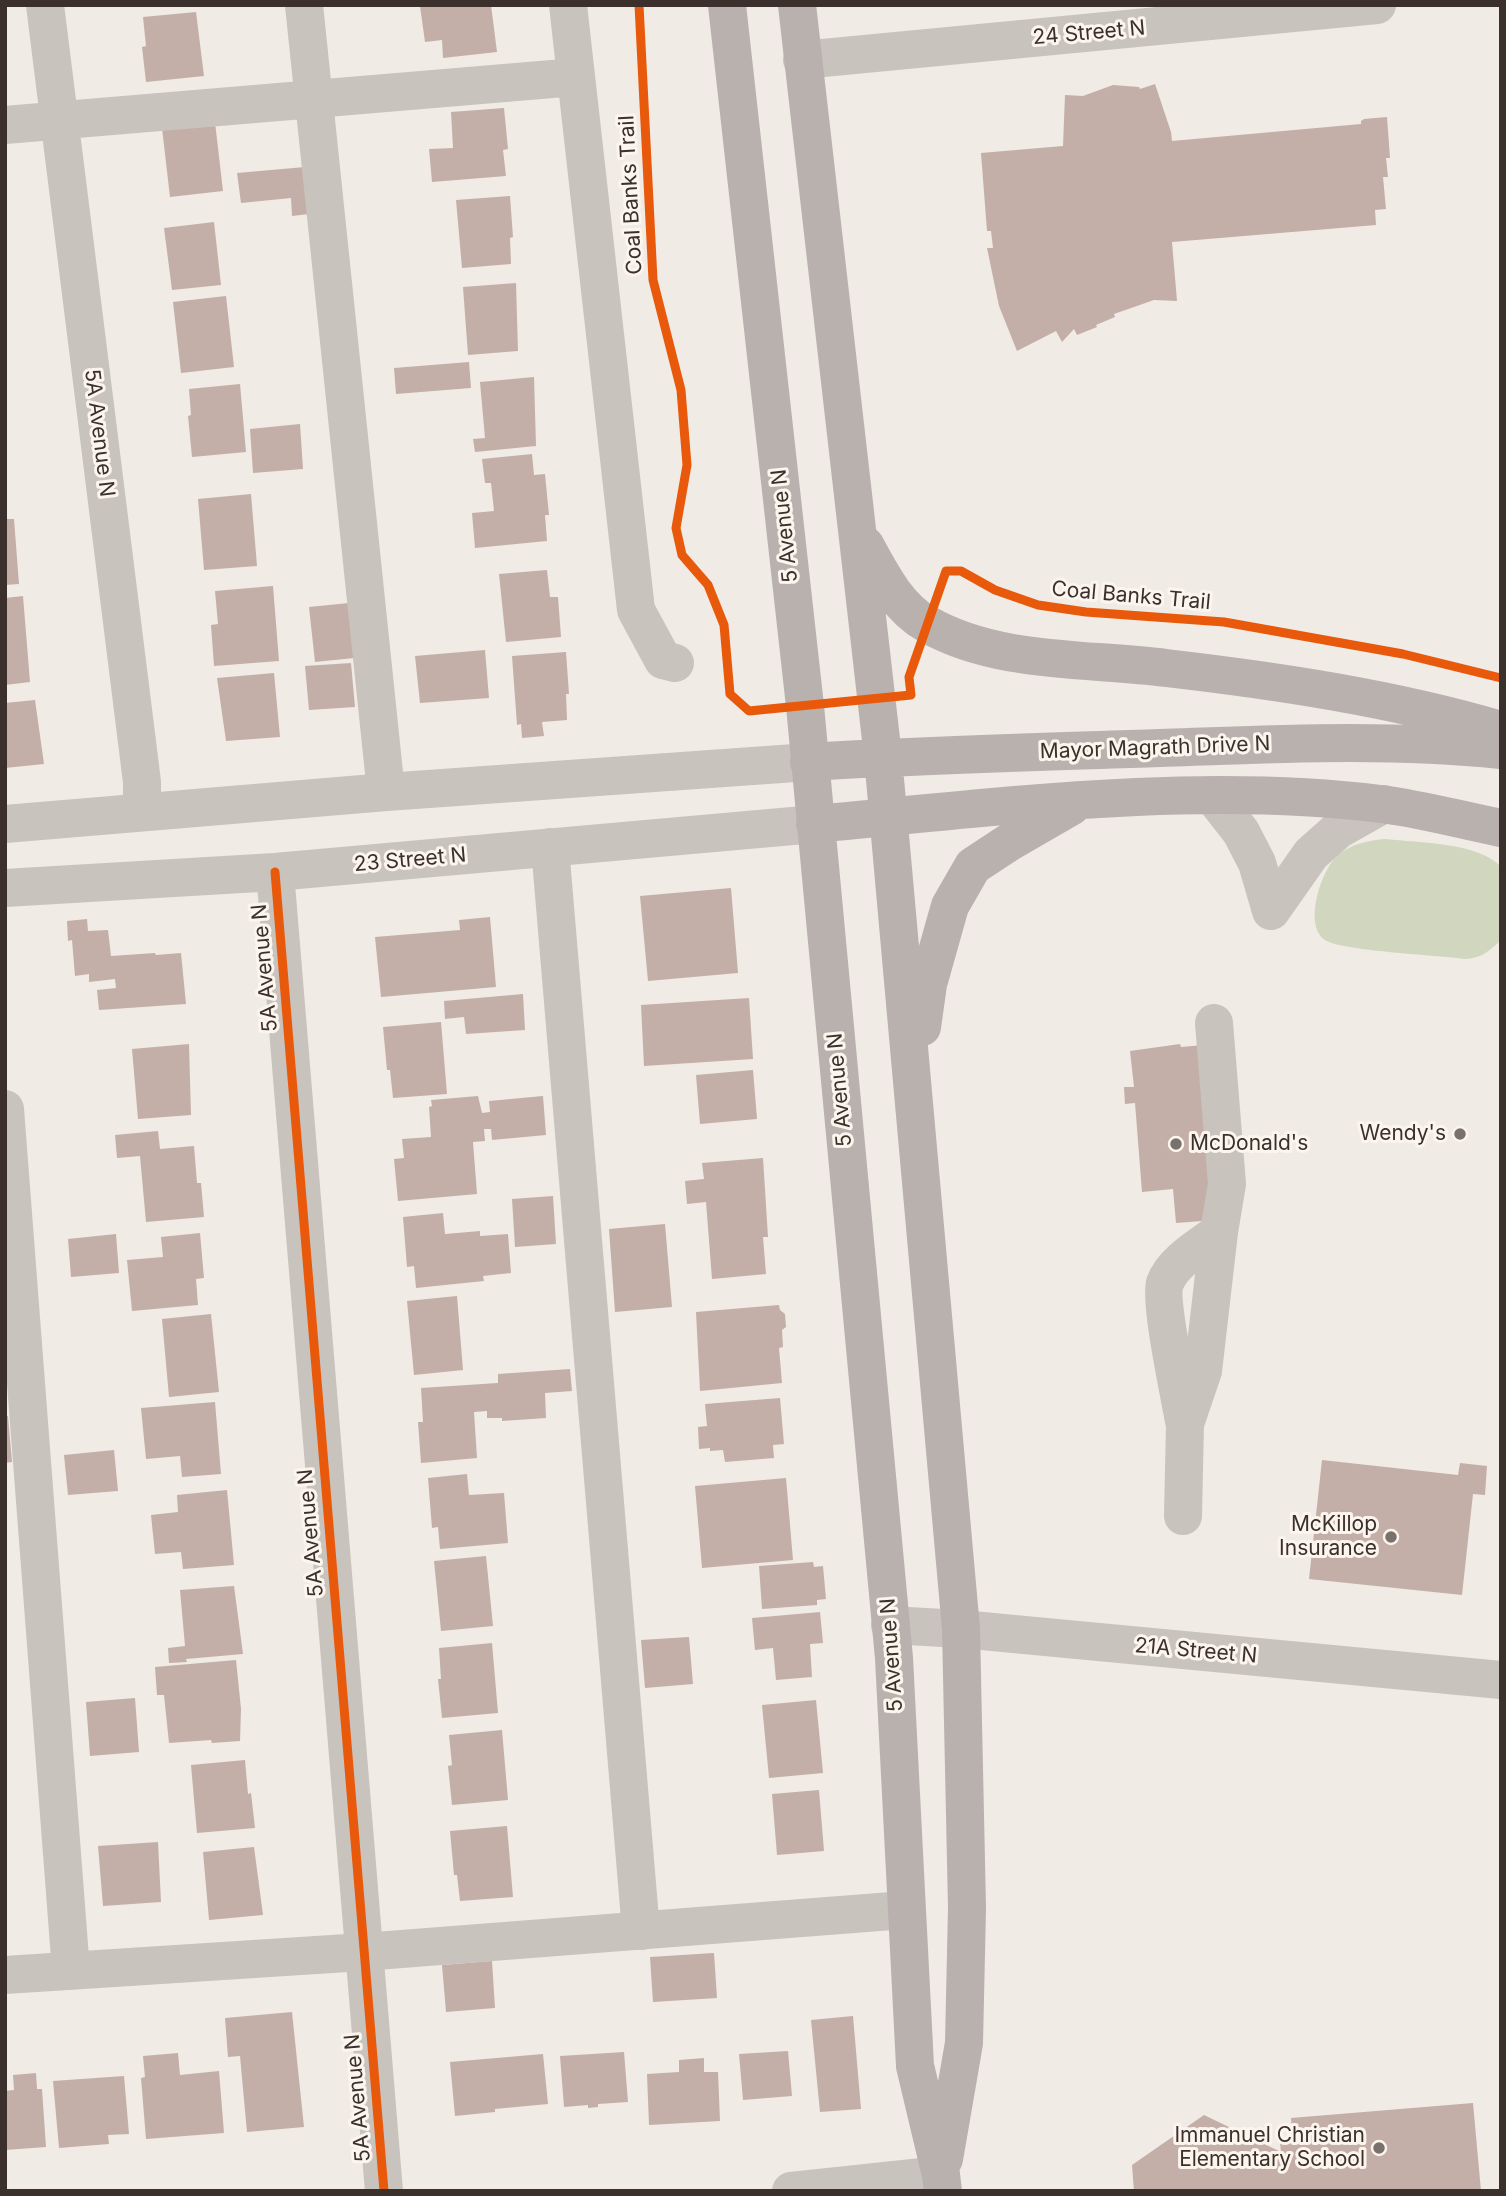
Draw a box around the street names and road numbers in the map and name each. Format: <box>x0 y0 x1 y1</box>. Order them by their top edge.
street label: 24 Street N <box>1032 16 1146 50</box>
street label: Coal Banks Trail <box>614 115 648 275</box>
street label: 5A Avenue N <box>79 368 119 498</box>
street label: 5 Avenue N <box>767 468 803 584</box>
street label: Coal Banks Trail <box>1050 576 1212 616</box>
street label: Mayor Magrath Drive N <box>1039 731 1271 765</box>
street label: 23 Street N <box>353 843 467 877</box>
street label: 5A Avenue N <box>247 903 283 1033</box>
street label: 5 Avenue N <box>822 1032 858 1148</box>
street label: 5A Avenue N <box>293 1468 329 1598</box>
street label: 5 Avenue N <box>875 1597 909 1713</box>
street label: 21A Street N <box>1134 1633 1258 1669</box>
street label: 5A Avenue N <box>340 2033 376 2163</box>

